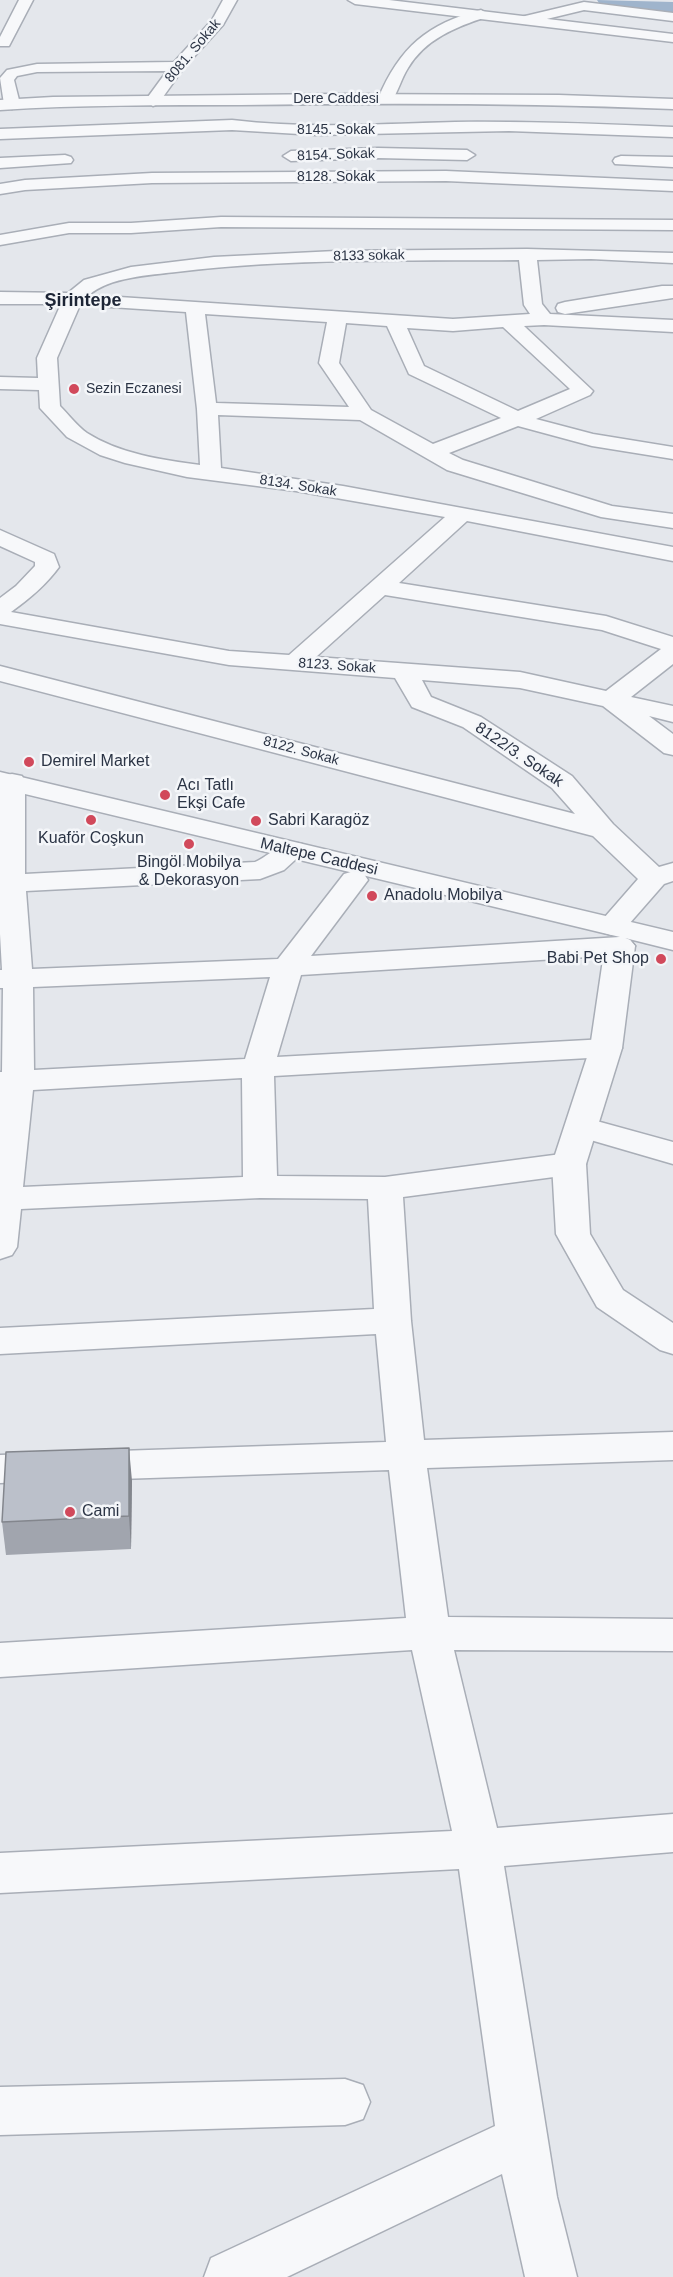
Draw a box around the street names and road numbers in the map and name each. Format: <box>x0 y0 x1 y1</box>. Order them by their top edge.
street label: 8081. Sokak <box>162 16 224 86</box>
street label: Dere Caddesi <box>293 91 379 107</box>
street label: 8145. Sokak <box>297 122 375 138</box>
street label: 8154. Sokak <box>297 145 375 165</box>
street label: 8128. Sokak <box>297 169 375 185</box>
street label: 8133 sokak <box>333 247 405 265</box>
street label: 8134. Sokak <box>258 472 338 500</box>
street label: 8123. Sokak <box>298 655 376 677</box>
street label: 8122/3. Sokak <box>471 718 567 792</box>
street label: 8122. Sokak <box>261 733 341 769</box>
street label: Maltepe Caddesi <box>258 834 380 880</box>

